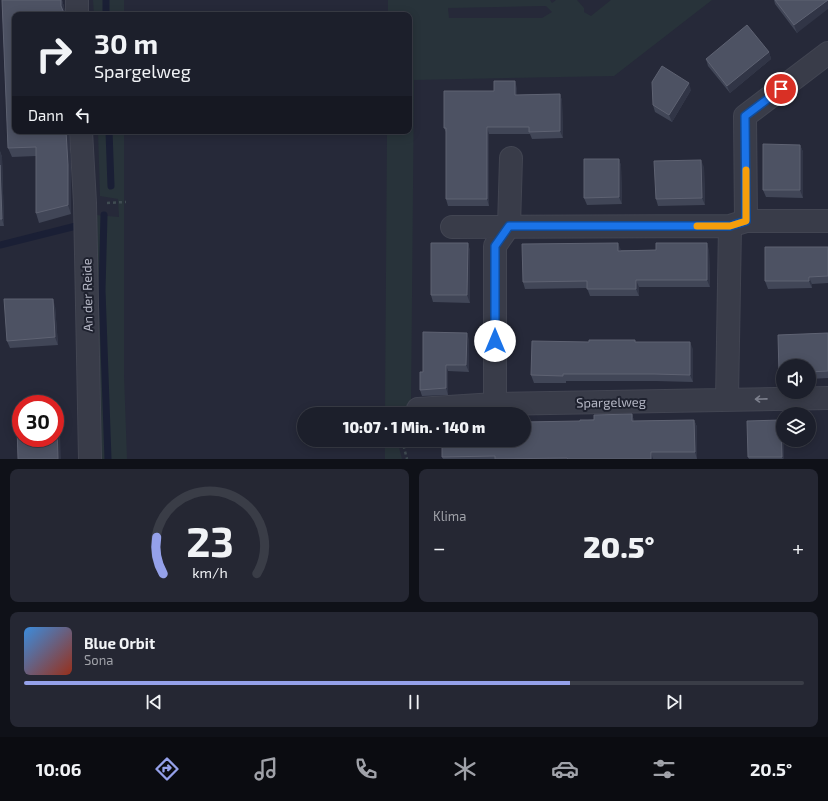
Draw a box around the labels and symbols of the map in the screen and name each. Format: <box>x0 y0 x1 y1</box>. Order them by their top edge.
pin <box>764 72 798 106</box>
street label: An der Reide <box>78 258 96 332</box>
position arrow <box>474 320 516 362</box>
street label: Spargelweg <box>576 393 646 411</box>
speed limit sign: 30 <box>12 395 64 447</box>
one-way arrow <box>755 395 768 403</box>

